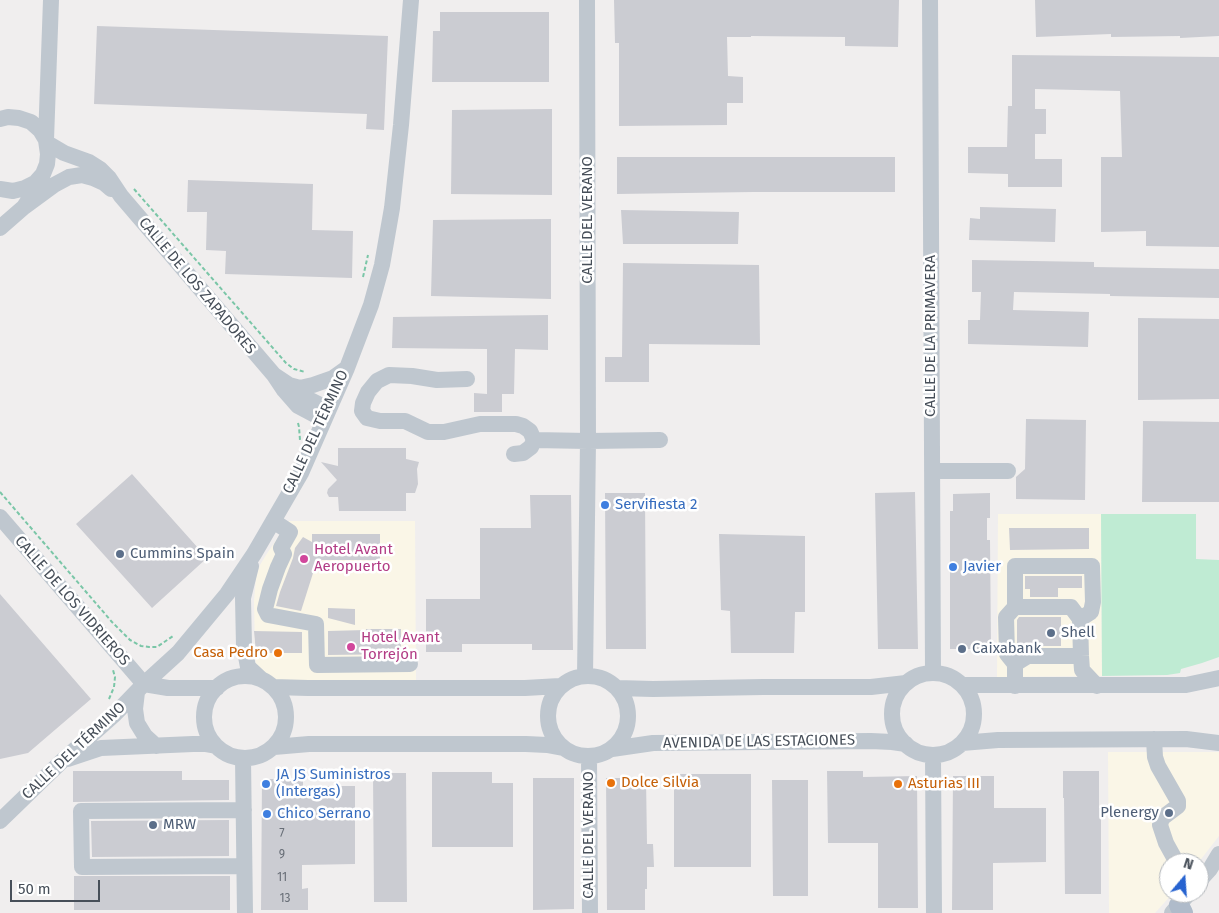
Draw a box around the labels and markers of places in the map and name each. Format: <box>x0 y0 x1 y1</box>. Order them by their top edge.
place label: Servifiesta 2 <box>615 496 697 514</box>
marker: Servifiesta 2 <box>599 499 611 511</box>
place label: Hotel Avant Aeropuerto <box>314 541 393 576</box>
place label: Cummins Spain <box>130 545 235 563</box>
marker: Cummins Spain <box>114 548 126 560</box>
marker: Hotel Avant Aeropuerto <box>298 553 310 565</box>
place label: Javier <box>963 558 1001 576</box>
marker: Javier <box>947 561 959 573</box>
place label: Shell <box>1061 624 1095 642</box>
marker: Shell <box>1045 627 1057 639</box>
place label: Hotel Avant Torrejón <box>361 629 440 664</box>
place label: Caixabank <box>972 640 1041 658</box>
marker: Hotel Avant Torrejón <box>345 641 357 653</box>
marker: Caixabank <box>956 643 968 655</box>
place label: Casa Pedro <box>193 644 268 662</box>
marker: Casa Pedro <box>272 647 284 659</box>
place label: JA JS Suministros (Intergas) <box>276 766 390 801</box>
place label: Dolce Silvia <box>621 774 699 792</box>
place label: Asturias III <box>908 775 980 793</box>
marker: Dolce Silvia <box>605 777 617 789</box>
marker: JA JS Suministros (Intergas) <box>260 778 272 790</box>
marker: Asturias III <box>892 778 904 790</box>
place label: Plenergy <box>1100 804 1159 822</box>
place label: Chico Serrano <box>277 805 371 823</box>
marker: Plenergy <box>1163 807 1175 819</box>
marker: Chico Serrano <box>261 808 273 820</box>
place label: MRW <box>163 816 196 834</box>
marker: MRW <box>147 819 159 831</box>

